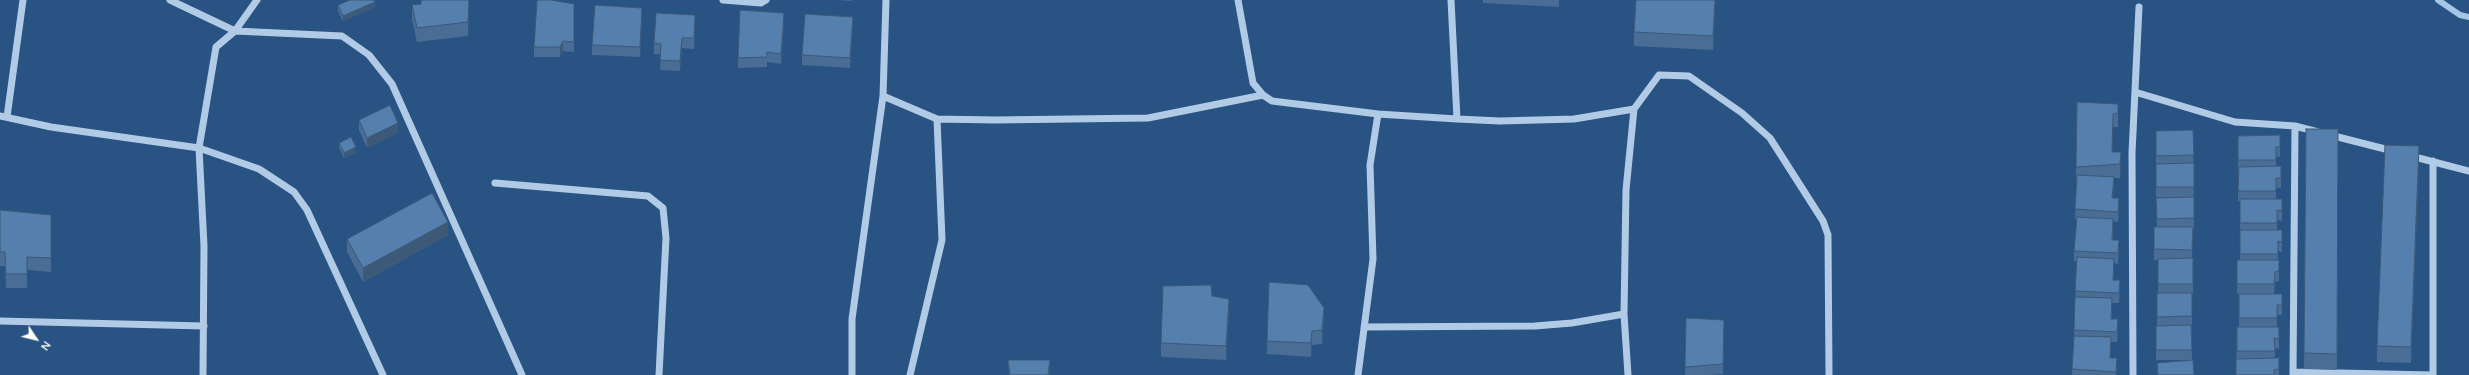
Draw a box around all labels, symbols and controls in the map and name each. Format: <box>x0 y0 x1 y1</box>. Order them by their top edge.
north arrow <box>16 319 56 359</box>
text: N <box>38 339 54 353</box>

